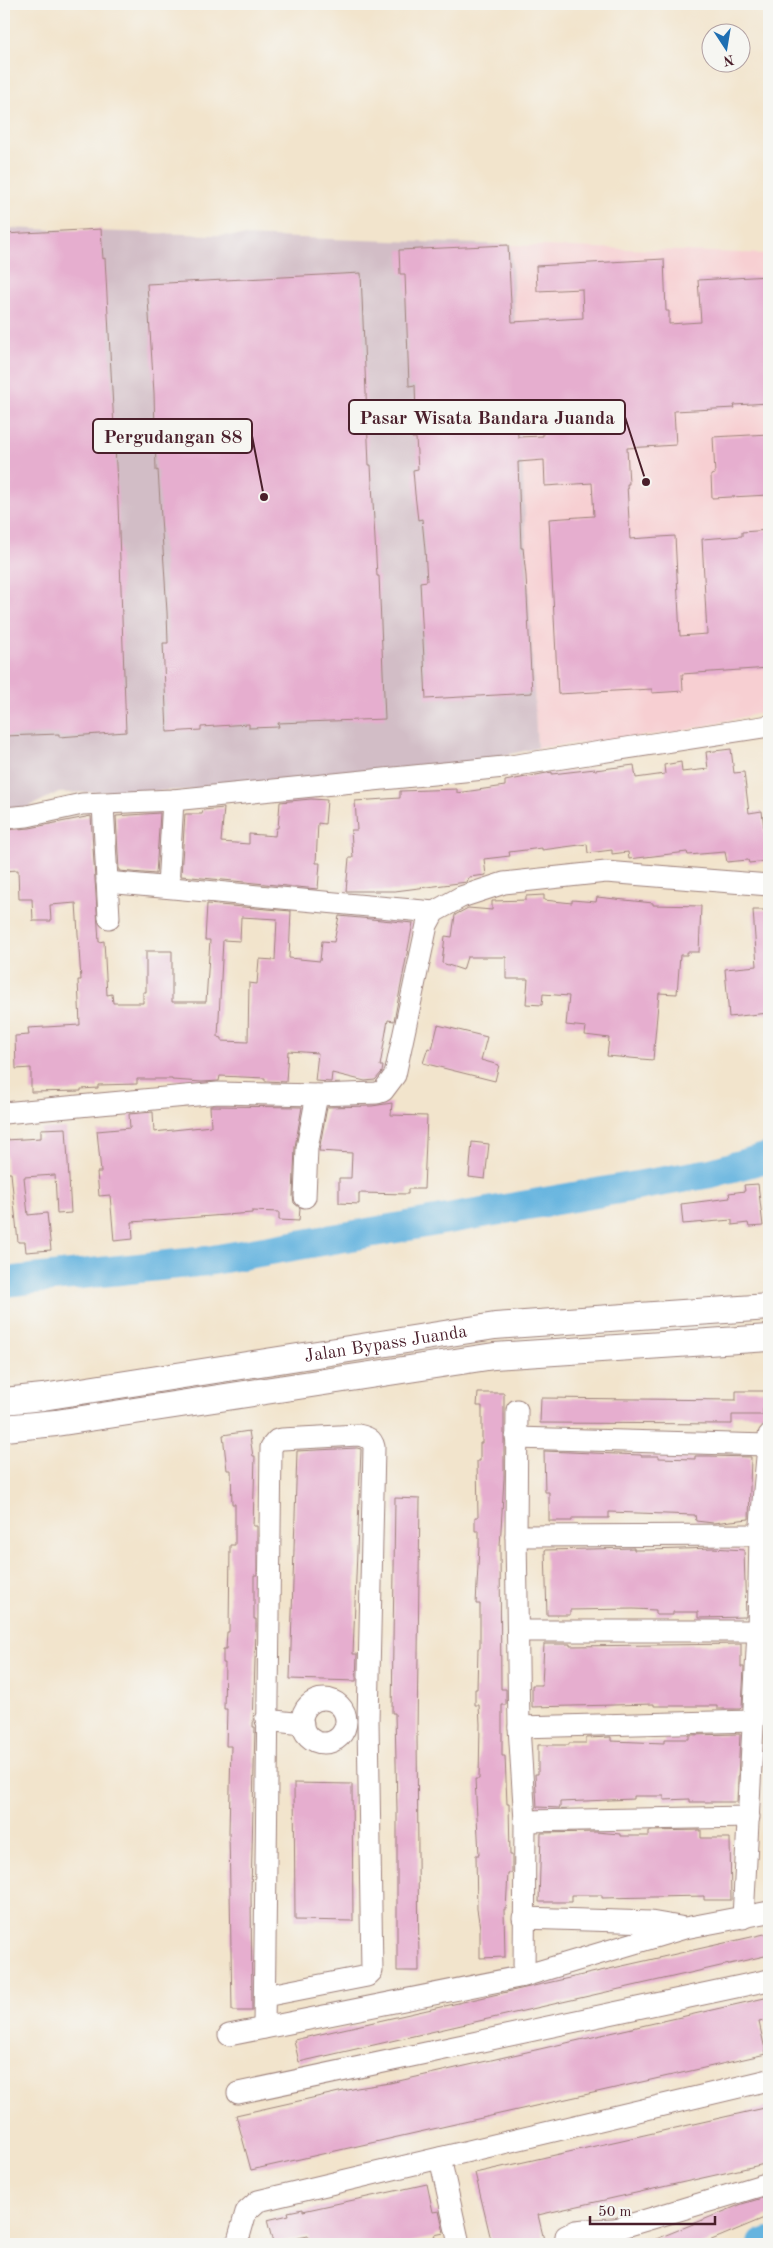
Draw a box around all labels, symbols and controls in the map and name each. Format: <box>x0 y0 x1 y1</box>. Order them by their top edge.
north arrow <box>700 22 750 72</box>
text: N <box>722 52 735 68</box>
callout: Pasar Wisata Bandara Juanda <box>349 400 625 434</box>
text: Pasar Wisata Bandara Juanda <box>359 410 615 429</box>
callout: Pergudangan 88 <box>93 419 252 453</box>
text: Pergudangan 88 <box>103 429 243 448</box>
street label: Jalan Bypass Juanda <box>303 1323 468 1366</box>
scale bar <box>590 2193 716 2225</box>
text: 50 m <box>598 2205 632 2220</box>

